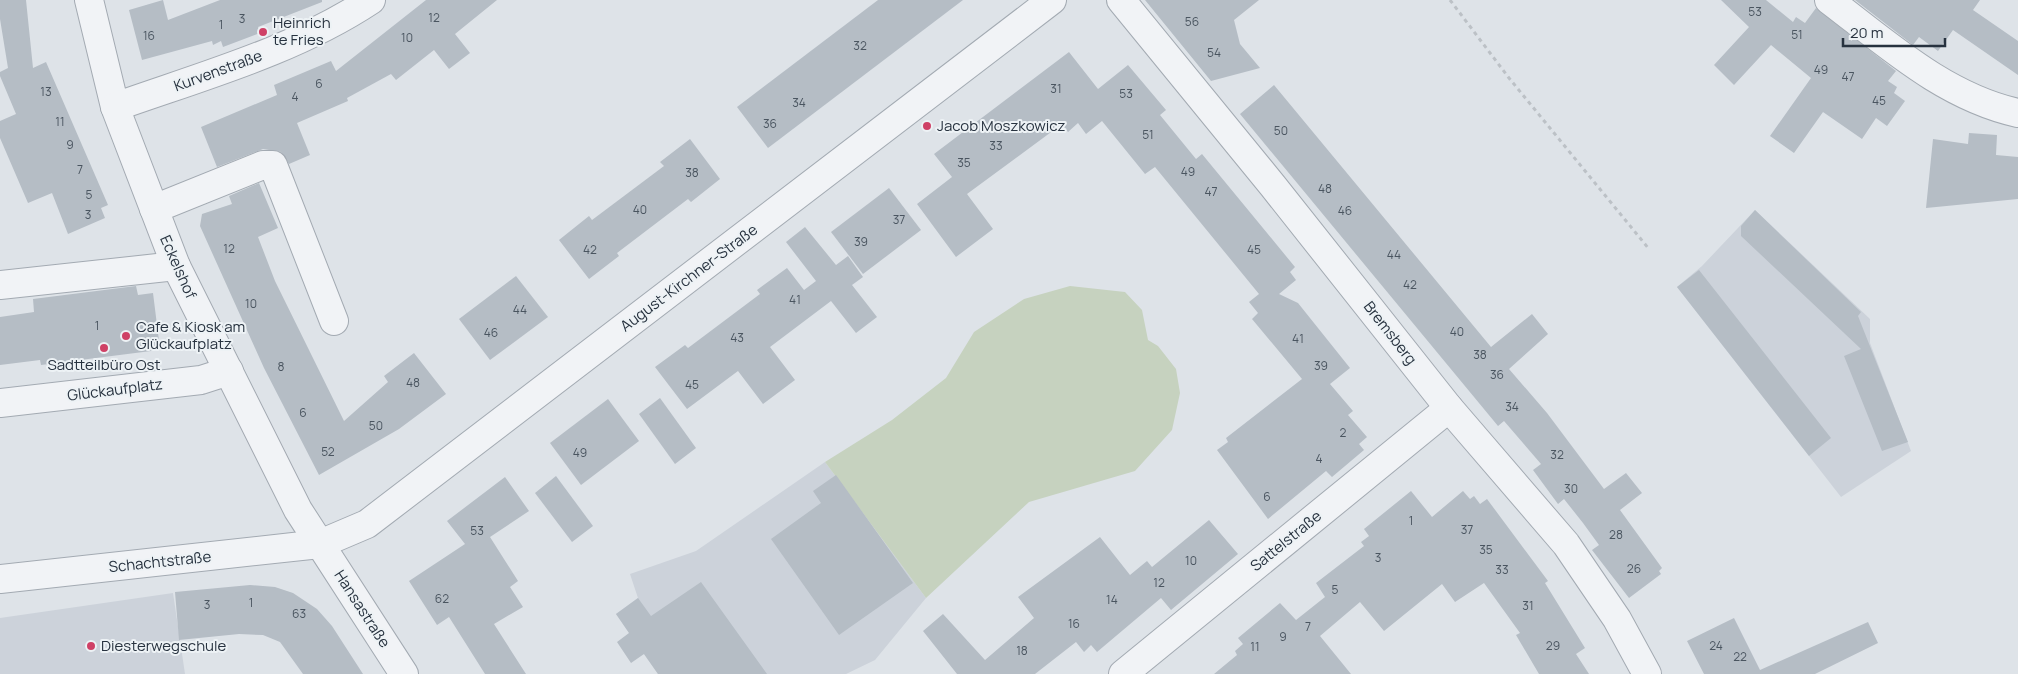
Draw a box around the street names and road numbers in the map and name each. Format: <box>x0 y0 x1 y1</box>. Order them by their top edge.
street label: Kurvenstraße <box>171 45 265 96</box>
street label: August-Kirchner-Straße <box>616 219 762 336</box>
street label: Eckelshof <box>155 232 202 302</box>
street label: Bremsberg <box>1359 297 1422 369</box>
street label: Glückaufplatz <box>66 373 164 406</box>
street label: Sattelstraße <box>1246 505 1326 576</box>
street label: Schachtstraße <box>108 546 213 577</box>
street label: Hansastraße <box>329 566 396 652</box>

